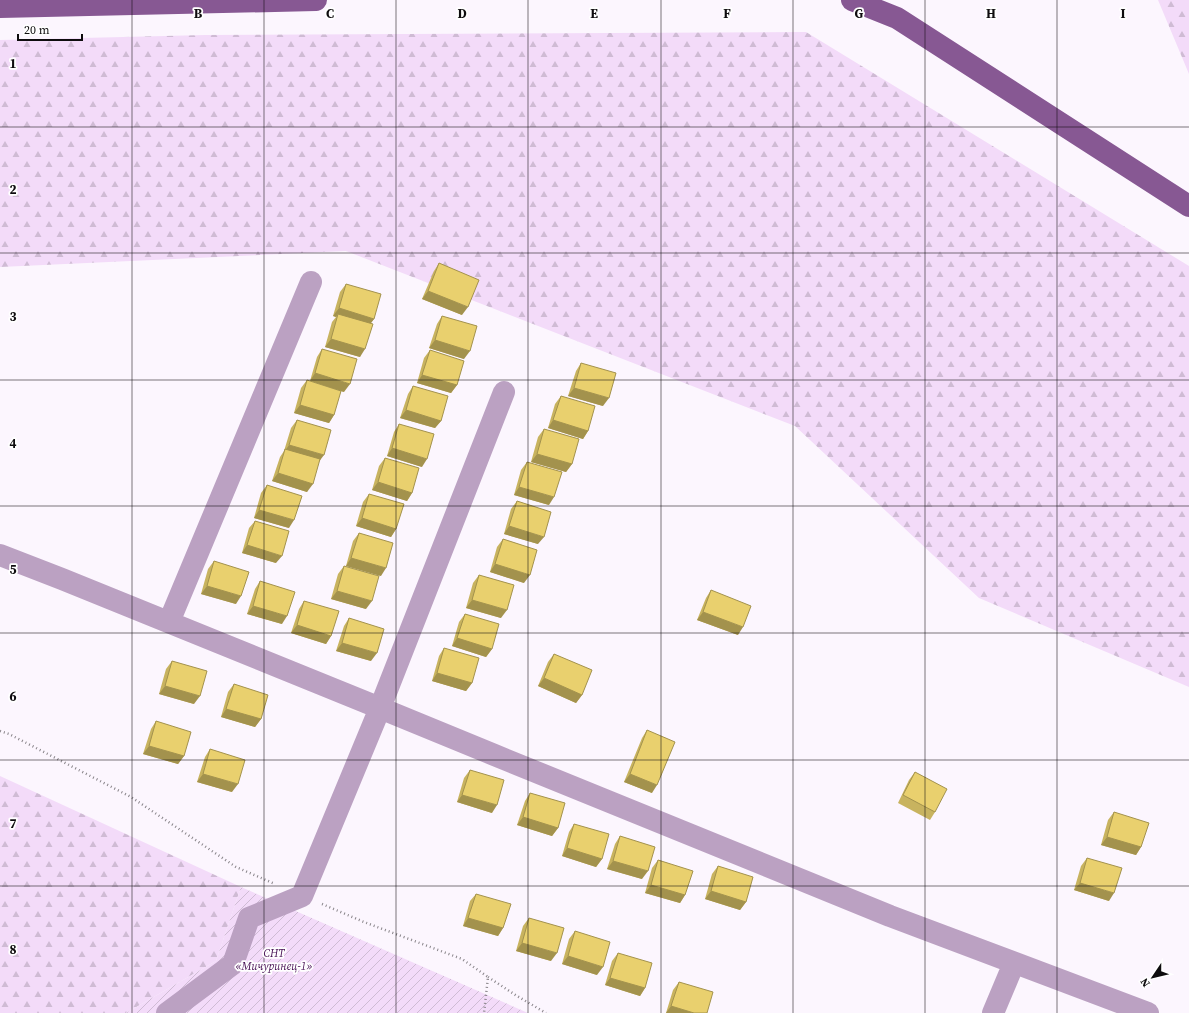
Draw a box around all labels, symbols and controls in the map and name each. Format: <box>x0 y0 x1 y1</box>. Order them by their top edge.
text: B <box>194 5 203 22</box>
text: C <box>326 5 334 22</box>
text: D <box>457 5 467 22</box>
text: E <box>590 5 598 22</box>
text: F <box>723 5 731 22</box>
text: G <box>855 5 864 22</box>
text: H <box>986 5 996 22</box>
text: I <box>1120 5 1126 22</box>
scale bar <box>18 16 82 42</box>
text: 20 m <box>24 22 50 38</box>
text: 1 <box>9 55 17 72</box>
text: 2 <box>9 181 17 198</box>
text: 3 <box>9 308 17 325</box>
text: 4 <box>9 435 17 452</box>
text: 5 <box>9 561 17 578</box>
text: 6 <box>9 688 17 705</box>
text: 7 <box>9 815 17 832</box>
text: 8 <box>9 941 17 958</box>
park label: СНТ «Мичуринец-1» <box>235 946 313 974</box>
north arrow <box>1133 957 1173 997</box>
text: N <box>1137 975 1154 990</box>

